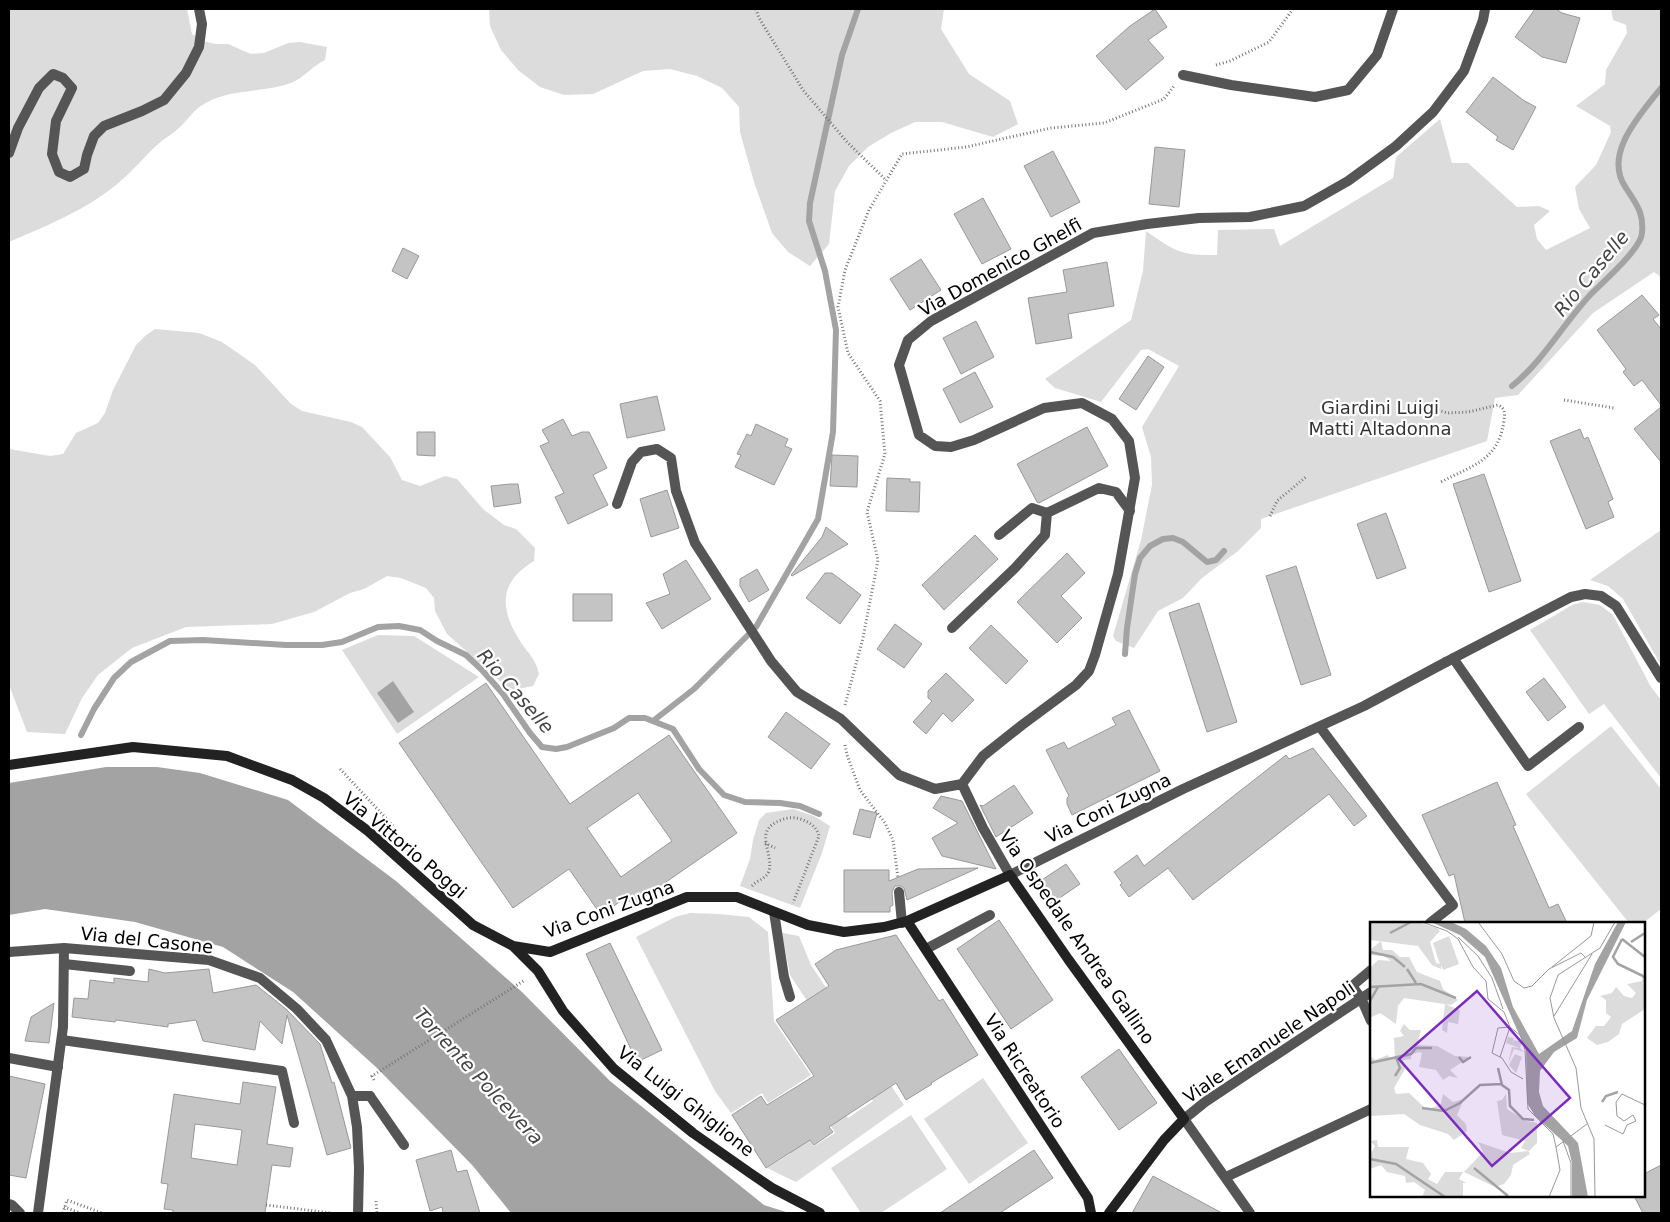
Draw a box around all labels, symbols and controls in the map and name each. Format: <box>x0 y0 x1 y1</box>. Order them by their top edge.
street label: Via Domenico Ghelfi <box>915 213 1085 321</box>
water label: Rio Caselle <box>1549 226 1633 320</box>
park label: Giardini Luigi Matti Altadonna <box>1308 397 1452 439</box>
water label: Rio Caselle <box>473 644 559 738</box>
street label: Via Coni Zugna <box>1042 769 1174 847</box>
street label: Via Vittorio Poggi <box>339 787 471 903</box>
street label: Via Ospedale Andrea Gallino <box>995 826 1159 1048</box>
street label: Via Coni Zugna <box>541 876 677 942</box>
inset map <box>1370 922 1645 1197</box>
street label: Via del Casone <box>80 923 214 957</box>
street label: Viale Emanuele Napoli <box>1179 977 1359 1107</box>
water label: Torrente Polcevera <box>410 1003 548 1149</box>
street label: Via Ricreatorio <box>980 1010 1070 1132</box>
street label: Via Luigi Ghiglione <box>614 1041 758 1161</box>

